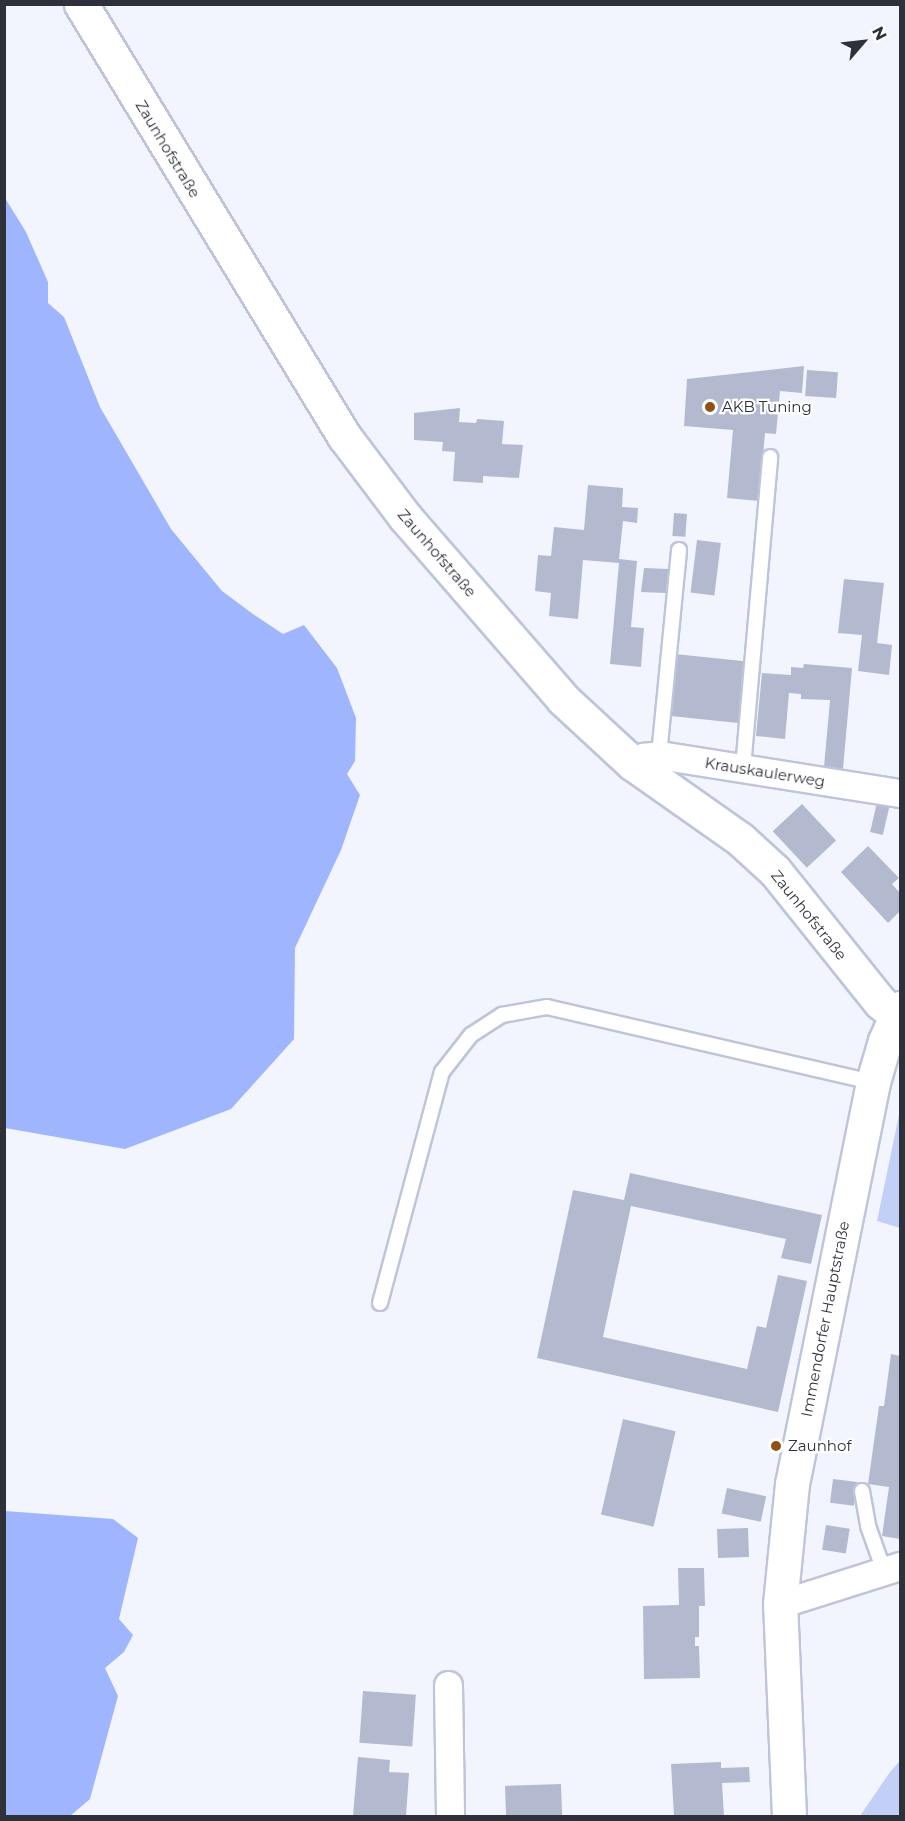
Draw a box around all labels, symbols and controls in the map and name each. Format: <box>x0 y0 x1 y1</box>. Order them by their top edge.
north arrow <box>833 12 893 72</box>
text: N <box>868 23 891 43</box>
street label: Zaunhofstraße <box>132 97 204 201</box>
place label: AKB Tuning <box>722 398 812 416</box>
marker: AKB Tuning <box>703 400 717 414</box>
street label: Zaunhofstraße <box>394 506 480 600</box>
street label: Krauskaulerweg <box>704 754 826 790</box>
street label: Zaunhofstraße <box>767 867 851 963</box>
street label: Immendorfer Hauptstraße <box>797 1219 853 1419</box>
place label: Zaunhof <box>788 1437 851 1455</box>
marker: Zaunhof <box>769 1439 783 1453</box>

